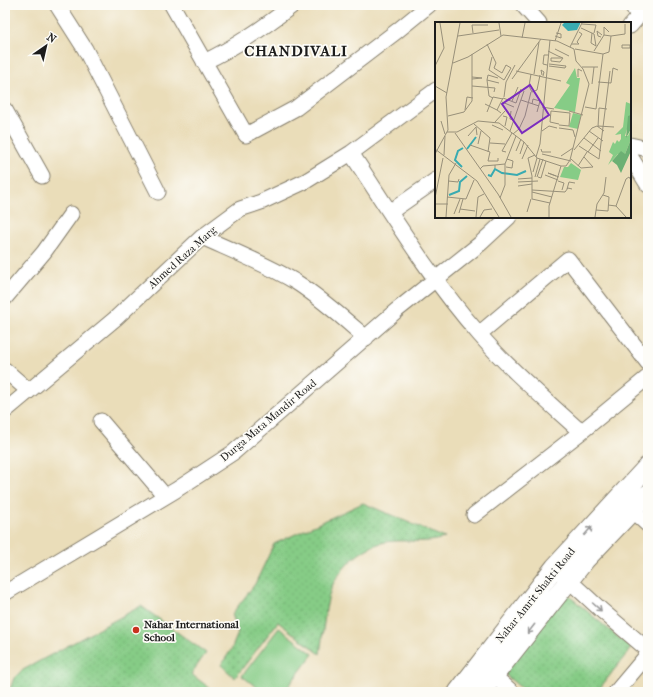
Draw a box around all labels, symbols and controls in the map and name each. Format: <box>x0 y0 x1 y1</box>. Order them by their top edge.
inset map <box>435 22 631 218</box>
north arrow <box>26 26 66 66</box>
text: N <box>44 30 59 46</box>
district label: CHANDIVALI <box>244 42 348 60</box>
street label: Ahmed Raza Marg <box>145 223 219 292</box>
street label: Durga Mata Mandir Road <box>218 376 320 464</box>
one-way arrow <box>583 526 593 536</box>
street label: Nahar Amrit Shakti Road <box>493 544 578 645</box>
one-way arrow <box>592 602 603 611</box>
place label: Nahar International School <box>144 618 240 644</box>
one-way arrow <box>526 623 535 634</box>
marker: Nahar International School <box>131 625 141 635</box>

